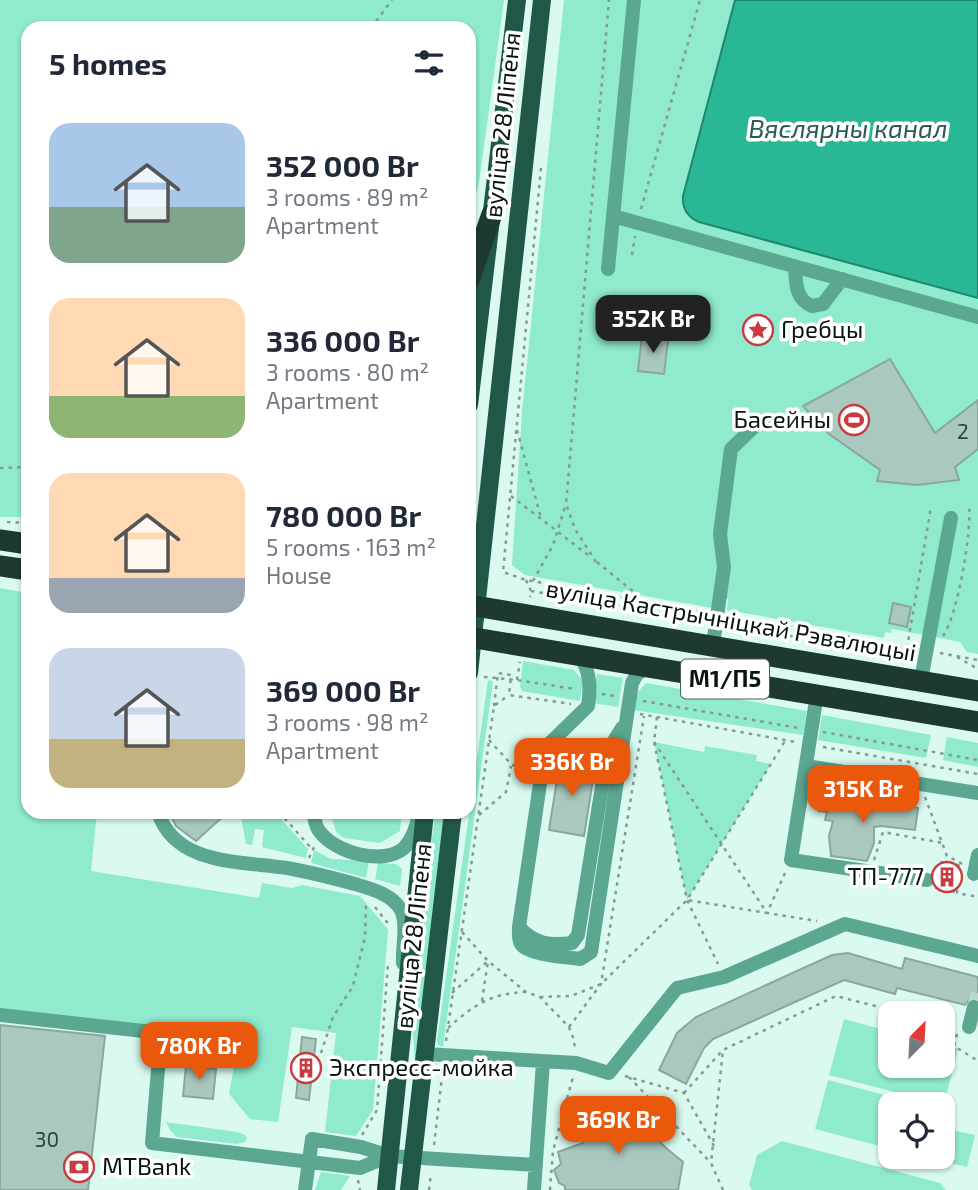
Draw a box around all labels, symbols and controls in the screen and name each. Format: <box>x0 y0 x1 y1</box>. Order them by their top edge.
street label: вуліца 28 Ліпеня <box>477 31 527 219</box>
icon: filters <box>410 44 448 82</box>
text: 5 homes <box>49 45 167 81</box>
water label: Вяслярны канал <box>748 112 948 143</box>
text: 352 000 Br <box>266 147 419 183</box>
icon: home <box>105 151 189 235</box>
text: 3 rooms · 89 m² <box>266 183 428 211</box>
text: Apartment <box>266 211 379 239</box>
pin: 352K Br <box>588 296 718 355</box>
text: 352K Br <box>612 304 694 332</box>
place icon: Гребцы <box>741 313 775 347</box>
place label: Гребцы <box>781 314 863 343</box>
text: 336 000 Br <box>266 322 419 358</box>
icon: home <box>105 326 189 410</box>
text: 3 rooms · 80 m² <box>266 358 429 386</box>
text: Apartment <box>266 386 379 414</box>
sports icon: Басейны <box>837 403 871 437</box>
place label: Басейны <box>733 404 831 433</box>
house number: 2 <box>957 418 969 443</box>
text: 780 000 Br <box>266 497 421 533</box>
icon: home <box>105 501 189 585</box>
text: 5 rooms · 163 m² <box>266 533 436 561</box>
text: House <box>266 561 332 589</box>
street label: вуліца Кастрычніцкай Рэвалюцыі <box>544 573 919 667</box>
road number: М1/П5 <box>681 660 769 698</box>
text: 369 000 Br <box>266 672 420 708</box>
icon: home <box>105 676 189 760</box>
text: 3 rooms · 98 m² <box>266 708 428 736</box>
text: Apartment <box>266 736 379 764</box>
pin: 336K Br <box>507 738 637 798</box>
text: 336K Br <box>530 747 614 775</box>
pin: 315K Br <box>798 766 928 825</box>
text: 315K Br <box>823 774 903 802</box>
street label: вуліца 28 Ліпеня <box>388 842 438 1030</box>
building icon: ТП-777 <box>930 860 964 894</box>
place label: ТП-777 <box>847 861 924 890</box>
north arrow <box>878 1001 956 1078</box>
map controls <box>878 1001 955 1169</box>
pin: 780K Br <box>134 1023 264 1082</box>
text: 780K Br <box>157 1031 241 1059</box>
building icon: Экспресс-мойка <box>289 1051 323 1085</box>
place label: Экспресс-мойка <box>329 1052 514 1081</box>
button: locate <box>878 1092 955 1169</box>
pin: 369K Br <box>553 1096 683 1156</box>
text: 369K Br <box>576 1105 660 1133</box>
house number: 30 <box>35 1126 59 1151</box>
bank icon: MTBank <box>62 1150 96 1184</box>
place label: MTBank <box>102 1151 191 1180</box>

